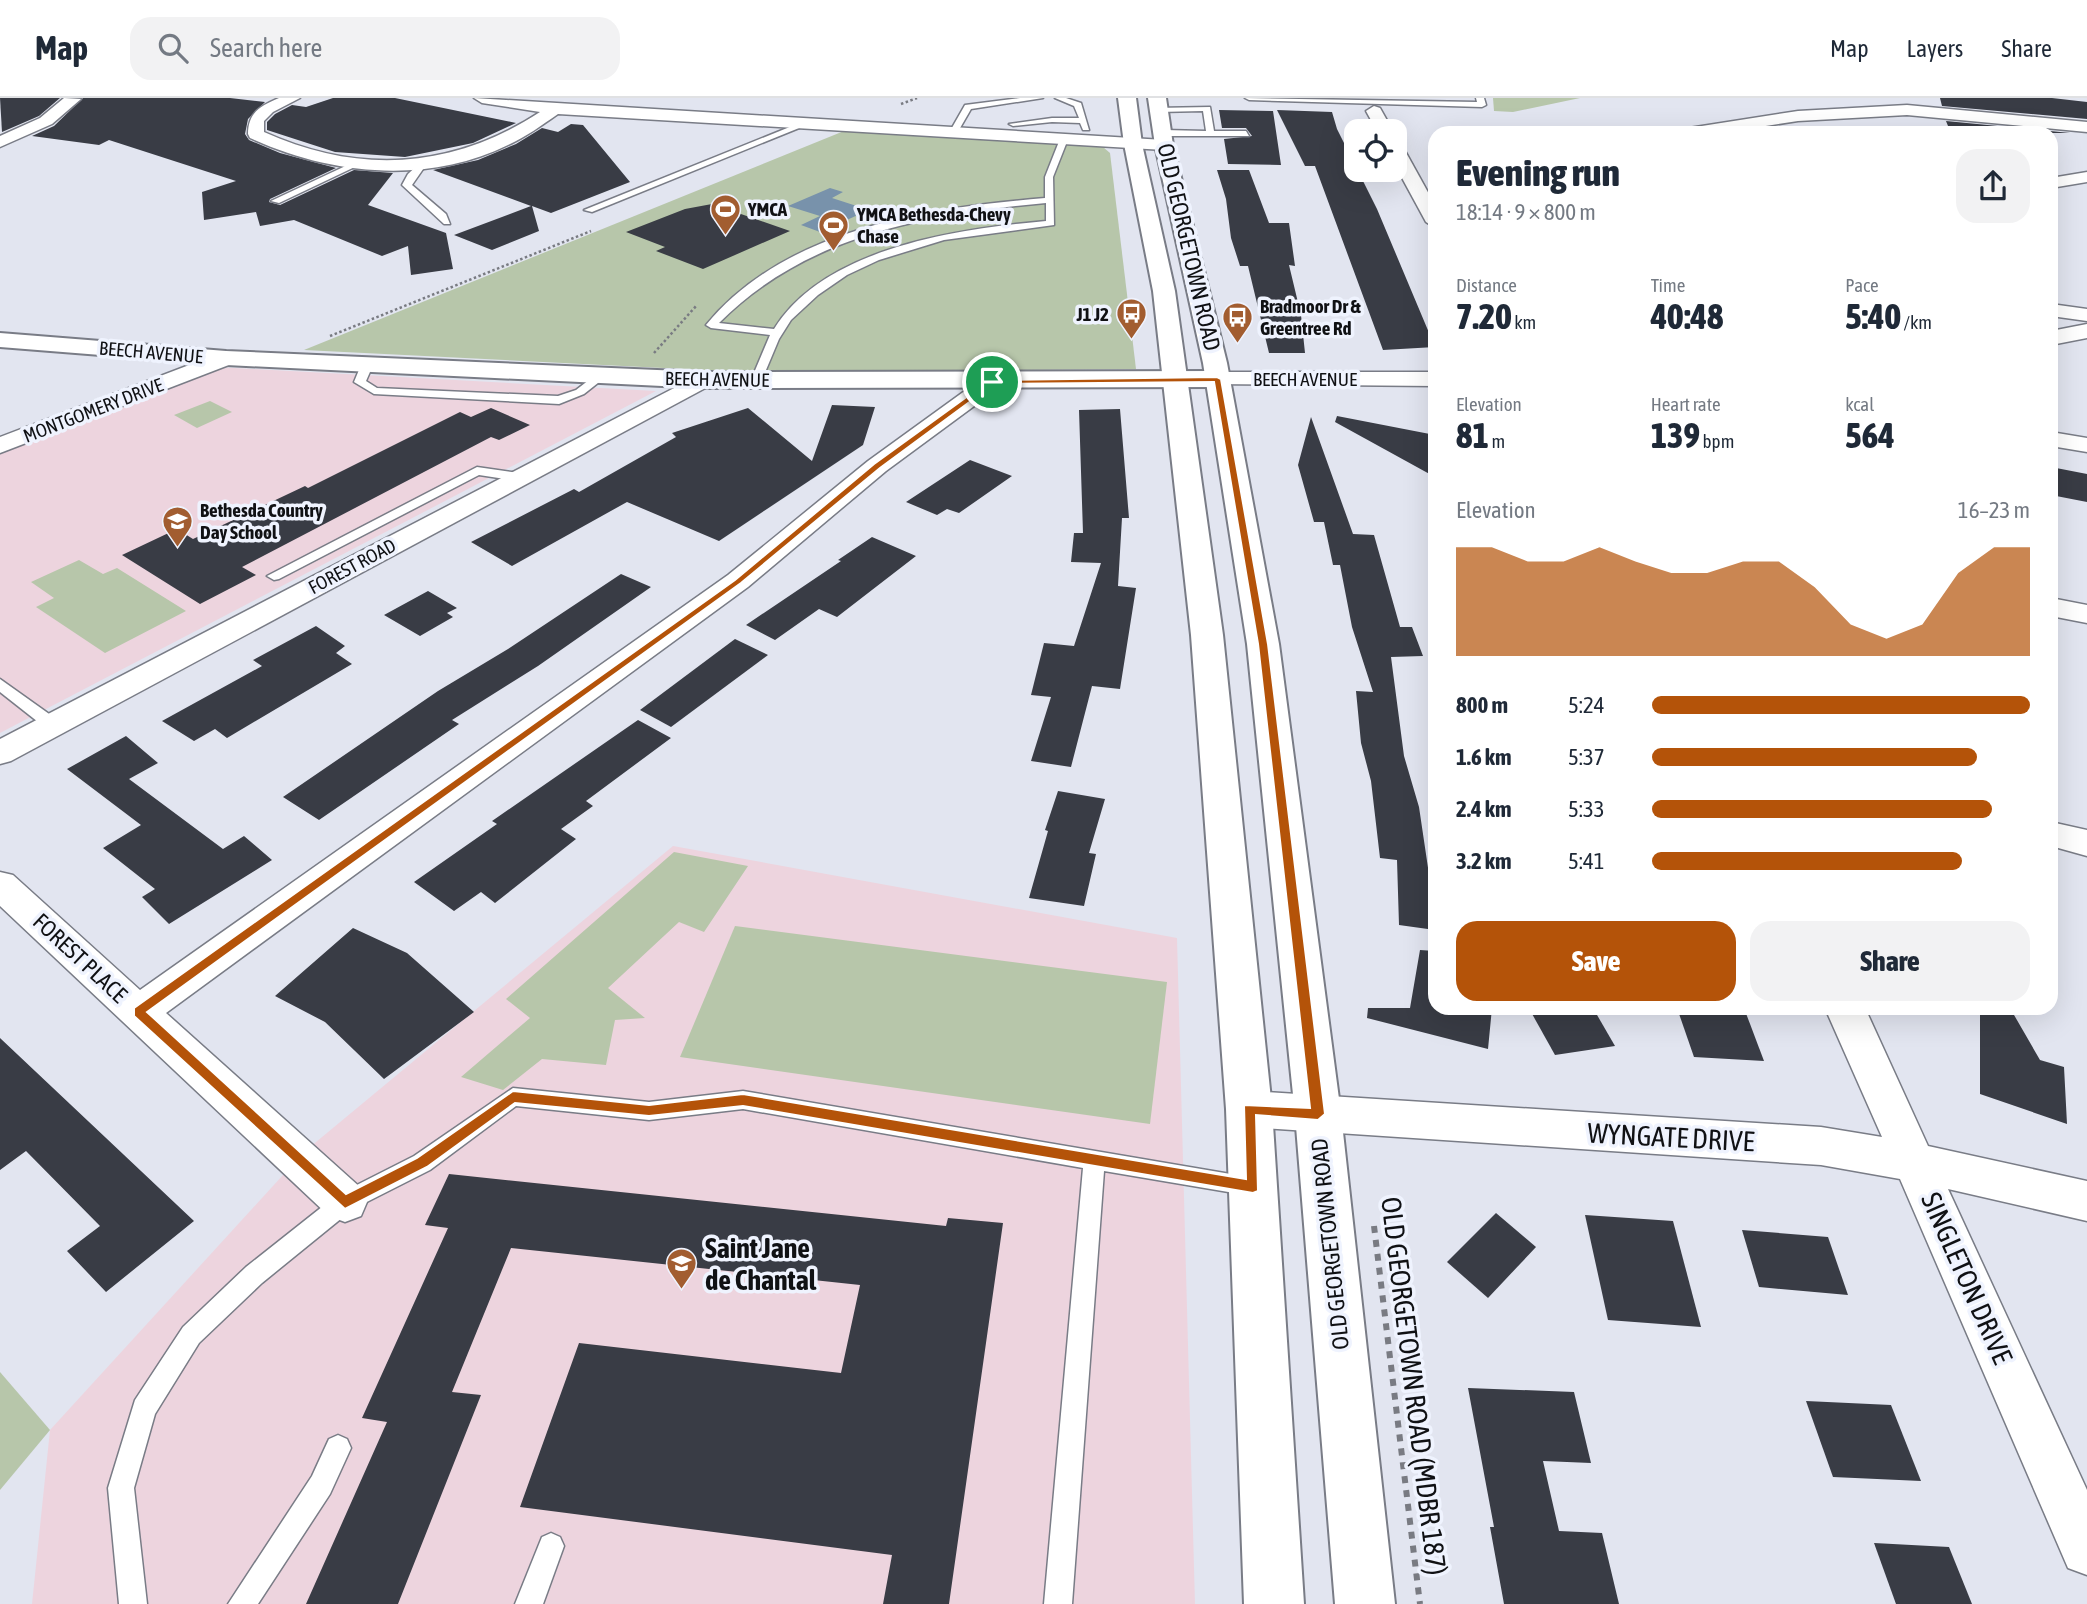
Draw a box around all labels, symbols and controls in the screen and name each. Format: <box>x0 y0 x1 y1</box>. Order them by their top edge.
search box <box>130 17 620 80</box>
text: Map <box>35 29 88 67</box>
icon: search <box>154 29 192 67</box>
text: Search here <box>210 33 322 63</box>
text: Map <box>1830 35 1869 62</box>
text: Layers <box>1907 35 1963 62</box>
text: Share <box>2001 35 2052 62</box>
map controls <box>1344 119 1407 182</box>
button: locate <box>1344 119 1407 182</box>
street label: OLD GEORGETOWN ROAD <box>1152 141 1226 353</box>
button: share <box>1956 149 2030 223</box>
text: Evening run <box>1456 151 1620 194</box>
sports icon: YMCA <box>708 192 742 236</box>
place label: YMCA <box>747 198 788 220</box>
text: 18:14 · 9 × 800 m <box>1456 199 1596 225</box>
place label: YMCA Bethesda-Chevy Chase <box>856 203 1011 247</box>
sports icon: YMCA Bethesda-Chevy Chase <box>817 208 851 252</box>
text: Distance <box>1456 274 1517 296</box>
text: Time <box>1651 274 1685 296</box>
text: Pace <box>1845 274 1879 296</box>
place label: Bradmoor Dr & Greentree Rd <box>1260 295 1362 339</box>
text: 7.20 <box>1456 296 1512 336</box>
text: 40:48 <box>1651 296 1723 336</box>
text: 5:40 <box>1845 296 1901 336</box>
bus stop icon: J1 J2 <box>1115 297 1149 341</box>
bus stop icon: Bradmoor Dr & Greentree Rd <box>1220 300 1254 344</box>
place label: J1 J2 <box>1075 303 1109 325</box>
text: km <box>1512 311 1536 333</box>
text: /km <box>1901 311 1932 333</box>
street label: BEECH AVENUE <box>98 336 204 368</box>
pin <box>962 352 1022 412</box>
icon: arrive <box>973 363 1011 401</box>
street label: BEECH AVENUE <box>665 367 769 391</box>
street label: BEECH AVENUE <box>1253 368 1357 390</box>
street label: MONTGOMERY DRIVE <box>20 373 166 447</box>
text: Elevation <box>1456 393 1522 415</box>
text: Heart rate <box>1651 393 1721 415</box>
text: kcal <box>1845 393 1874 415</box>
text: 81 <box>1456 415 1489 455</box>
text: 139 <box>1651 415 1700 455</box>
text: 564 <box>1845 415 1895 455</box>
text: m <box>1489 430 1505 452</box>
text: bpm <box>1700 430 1734 452</box>
text: Elevation <box>1456 497 1536 523</box>
text: 16–23 m <box>1958 497 2030 523</box>
place label: Bethesda Country Day School <box>200 499 323 543</box>
school or university icon: Bethesda Country Day School <box>160 504 194 548</box>
street label: FOREST ROAD <box>305 534 399 598</box>
text: 800 m <box>1456 692 1508 718</box>
text: 5:24 <box>1568 692 1605 718</box>
text: 1.6 km <box>1456 744 1512 770</box>
text: 5:37 <box>1568 744 1605 770</box>
text: 2.4 km <box>1456 796 1512 822</box>
text: 5:33 <box>1568 796 1605 822</box>
text: 3.2 km <box>1456 848 1512 874</box>
text: 5:41 <box>1568 848 1605 874</box>
street label: FOREST PLACE <box>28 908 132 1008</box>
button: Save <box>1456 921 1736 1001</box>
button: Share <box>1750 921 2030 1001</box>
street label: WYNGATE DRIVE <box>1587 1117 1755 1157</box>
street label: OLD GEORGETOWN ROAD <box>1306 1137 1354 1351</box>
street label: SINGLETON DRIVE <box>1915 1187 2019 1369</box>
street label: OLD GEORGETOWN ROAD (MDBR 187) <box>1375 1195 1453 1577</box>
place label: Saint Jane de Chantal <box>705 1232 817 1296</box>
school or university icon: Saint Jane de Chantal <box>665 1247 699 1291</box>

